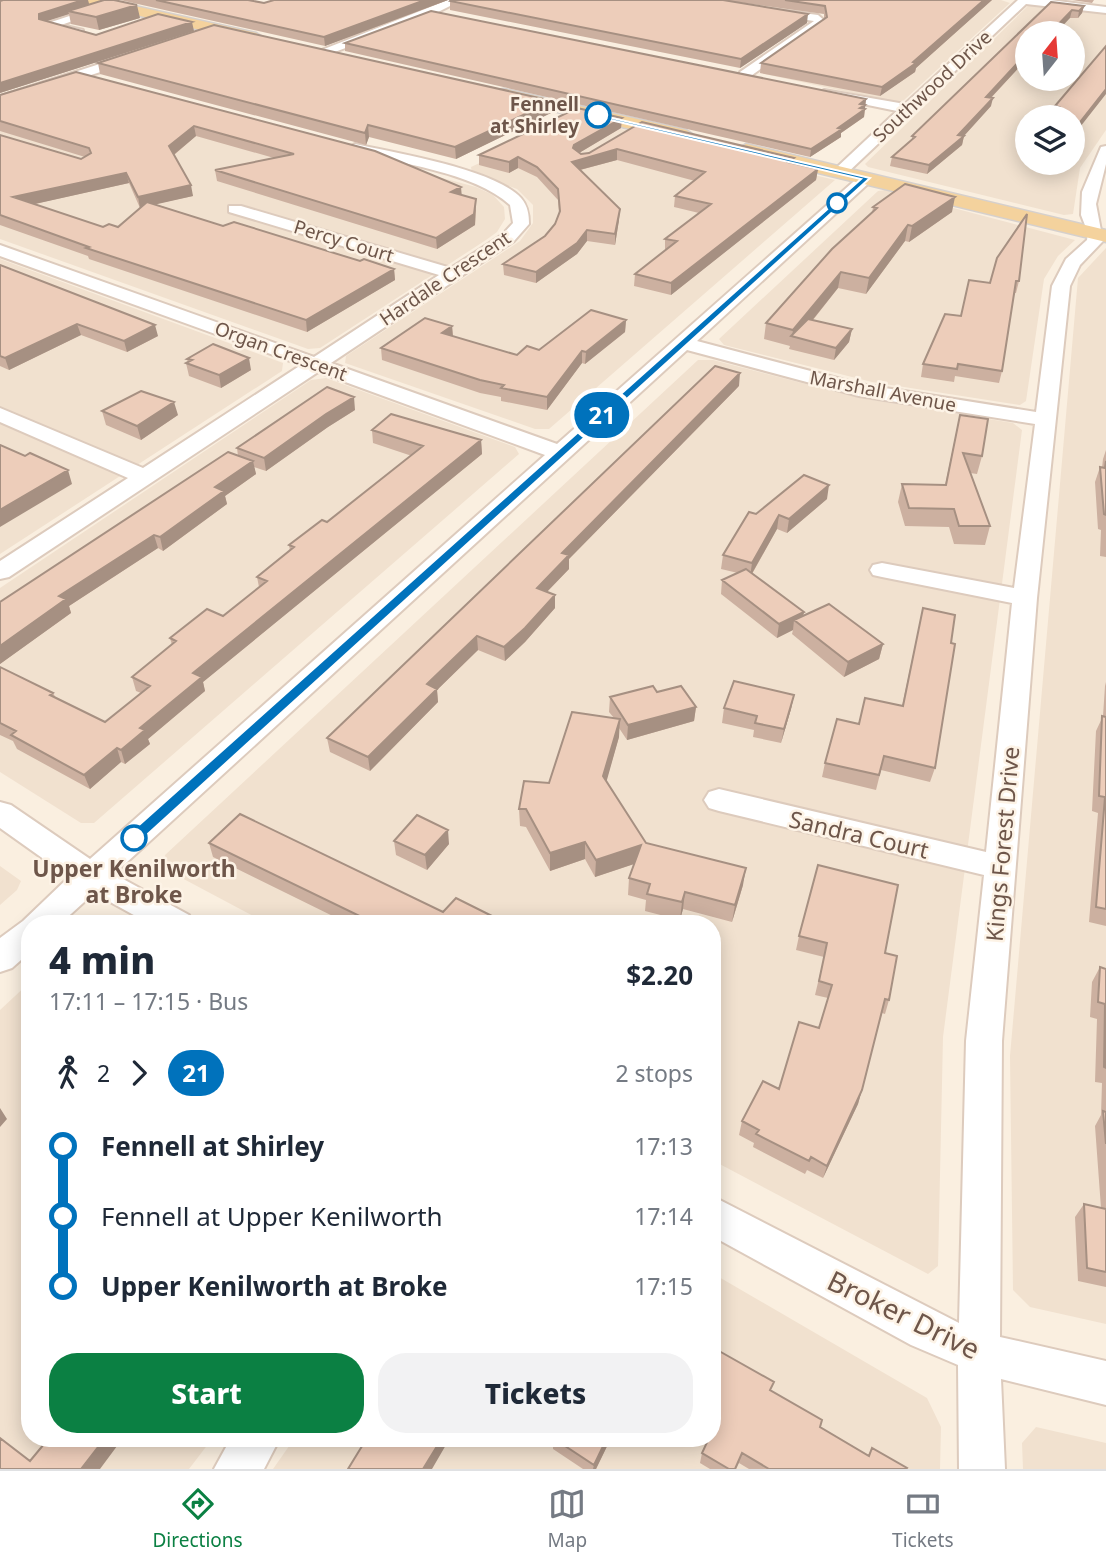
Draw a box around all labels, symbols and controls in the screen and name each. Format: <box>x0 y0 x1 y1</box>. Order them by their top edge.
north arrow <box>1015 21 1085 91</box>
map controls <box>1015 21 1085 175</box>
street label: Southwood Drive <box>867 24 997 148</box>
place label: Fennell at Shirley <box>490 91 579 139</box>
marker: Fennell at Shirley <box>585 102 611 128</box>
button: layers <box>1015 105 1085 175</box>
unlabelled marker <box>827 193 847 213</box>
street label: Percy Court <box>291 213 397 269</box>
street label: Hardale Crescent <box>374 224 516 332</box>
street label: Organ Crescent <box>211 315 351 387</box>
street label: Marshall Avenue <box>808 364 958 418</box>
line badge: 21 <box>570 392 634 438</box>
text: 21 <box>588 398 616 431</box>
street label: Kings Forest Drive <box>978 745 1026 943</box>
street label: Sandra Court <box>786 802 932 866</box>
marker: Upper Kenilworth at Broke <box>121 825 147 851</box>
place label: Upper Kenilworth at Broke <box>32 852 236 910</box>
text: 4 min <box>49 933 155 985</box>
text: $2.20 <box>626 957 693 993</box>
text: 17:11 – 17:15 · Bus <box>49 985 248 1017</box>
icon: walk <box>49 1054 87 1092</box>
icon: forward <box>120 1054 158 1092</box>
text: 21 <box>182 1056 210 1089</box>
text: 2 <box>97 1057 110 1089</box>
text: 2 stops <box>615 1057 693 1089</box>
text: Fennell at Shirley <box>101 1128 324 1164</box>
text: 17:13 <box>634 1130 693 1162</box>
text: Fennell at Upper Kenilworth <box>101 1198 443 1234</box>
text: 17:14 <box>634 1200 693 1232</box>
street label: Broker Drive <box>822 1261 986 1367</box>
text: Upper Kenilworth at Broke <box>101 1268 448 1304</box>
text: 17:15 <box>634 1270 693 1302</box>
button: Start <box>49 1353 364 1433</box>
button: Tickets <box>378 1353 693 1433</box>
tab: Directions <box>152 1485 243 1553</box>
tab: Map <box>548 1485 587 1553</box>
tab: Tickets <box>892 1485 954 1553</box>

